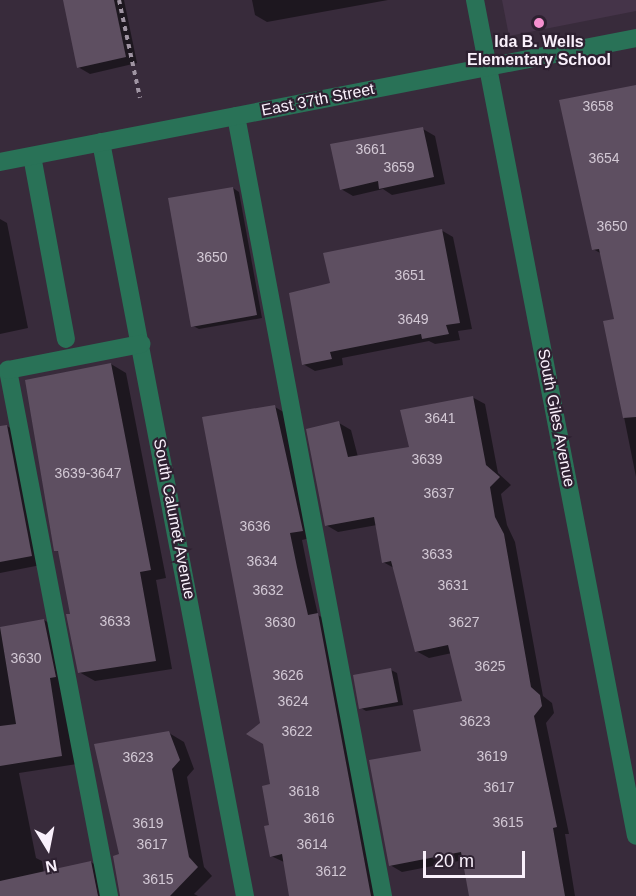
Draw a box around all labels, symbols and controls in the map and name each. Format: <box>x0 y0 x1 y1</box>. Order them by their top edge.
marker: Ida B. Wells Elementary School <box>532 16 546 30</box>
place label: Ida B. Wells Elementary School <box>467 32 611 70</box>
street label: East 37th Street <box>260 80 376 120</box>
house number: 3658 <box>582 98 614 114</box>
house number: 3661 <box>355 141 387 157</box>
house number: 3654 <box>588 150 620 166</box>
house number: 3659 <box>383 159 415 175</box>
house number: 3650 <box>596 218 628 234</box>
house number: 3650 <box>196 249 228 265</box>
house number: 3651 <box>394 267 426 283</box>
house number: 3649 <box>397 311 429 327</box>
street label: South Giles Avenue <box>533 347 579 489</box>
house number: 3641 <box>424 410 456 426</box>
street label: South Calumet Avenue <box>149 437 199 601</box>
house number: 3639 <box>411 451 443 467</box>
house number: 3639-3647 <box>55 465 121 481</box>
house number: 3637 <box>423 485 455 501</box>
house number: 3636 <box>239 518 271 534</box>
house number: 3633 <box>421 546 453 562</box>
house number: 3634 <box>246 553 278 569</box>
house number: 3631 <box>437 577 469 593</box>
house number: 3632 <box>252 582 284 598</box>
house number: 3633 <box>99 613 131 629</box>
house number: 3630 <box>264 614 296 630</box>
house number: 3627 <box>448 614 480 630</box>
house number: 3630 <box>10 650 42 666</box>
house number: 3625 <box>474 658 506 674</box>
house number: 3626 <box>272 667 304 683</box>
house number: 3624 <box>277 693 309 709</box>
house number: 3623 <box>459 713 491 729</box>
house number: 3622 <box>281 723 313 739</box>
house number: 3619 <box>476 748 508 764</box>
house number: 3623 <box>122 749 154 765</box>
house number: 3617 <box>483 779 515 795</box>
house number: 3618 <box>288 783 320 799</box>
house number: 3616 <box>303 810 335 826</box>
house number: 3615 <box>492 814 524 830</box>
house number: 3619 <box>132 815 164 831</box>
north arrow <box>18 818 78 878</box>
house number: 3617 <box>136 836 168 852</box>
house number: 3614 <box>296 836 328 852</box>
scale bar <box>426 839 528 877</box>
text: 20 m <box>434 851 474 871</box>
text: N <box>44 857 58 876</box>
house number: 3612 <box>315 863 347 879</box>
house number: 3615 <box>142 871 174 887</box>

